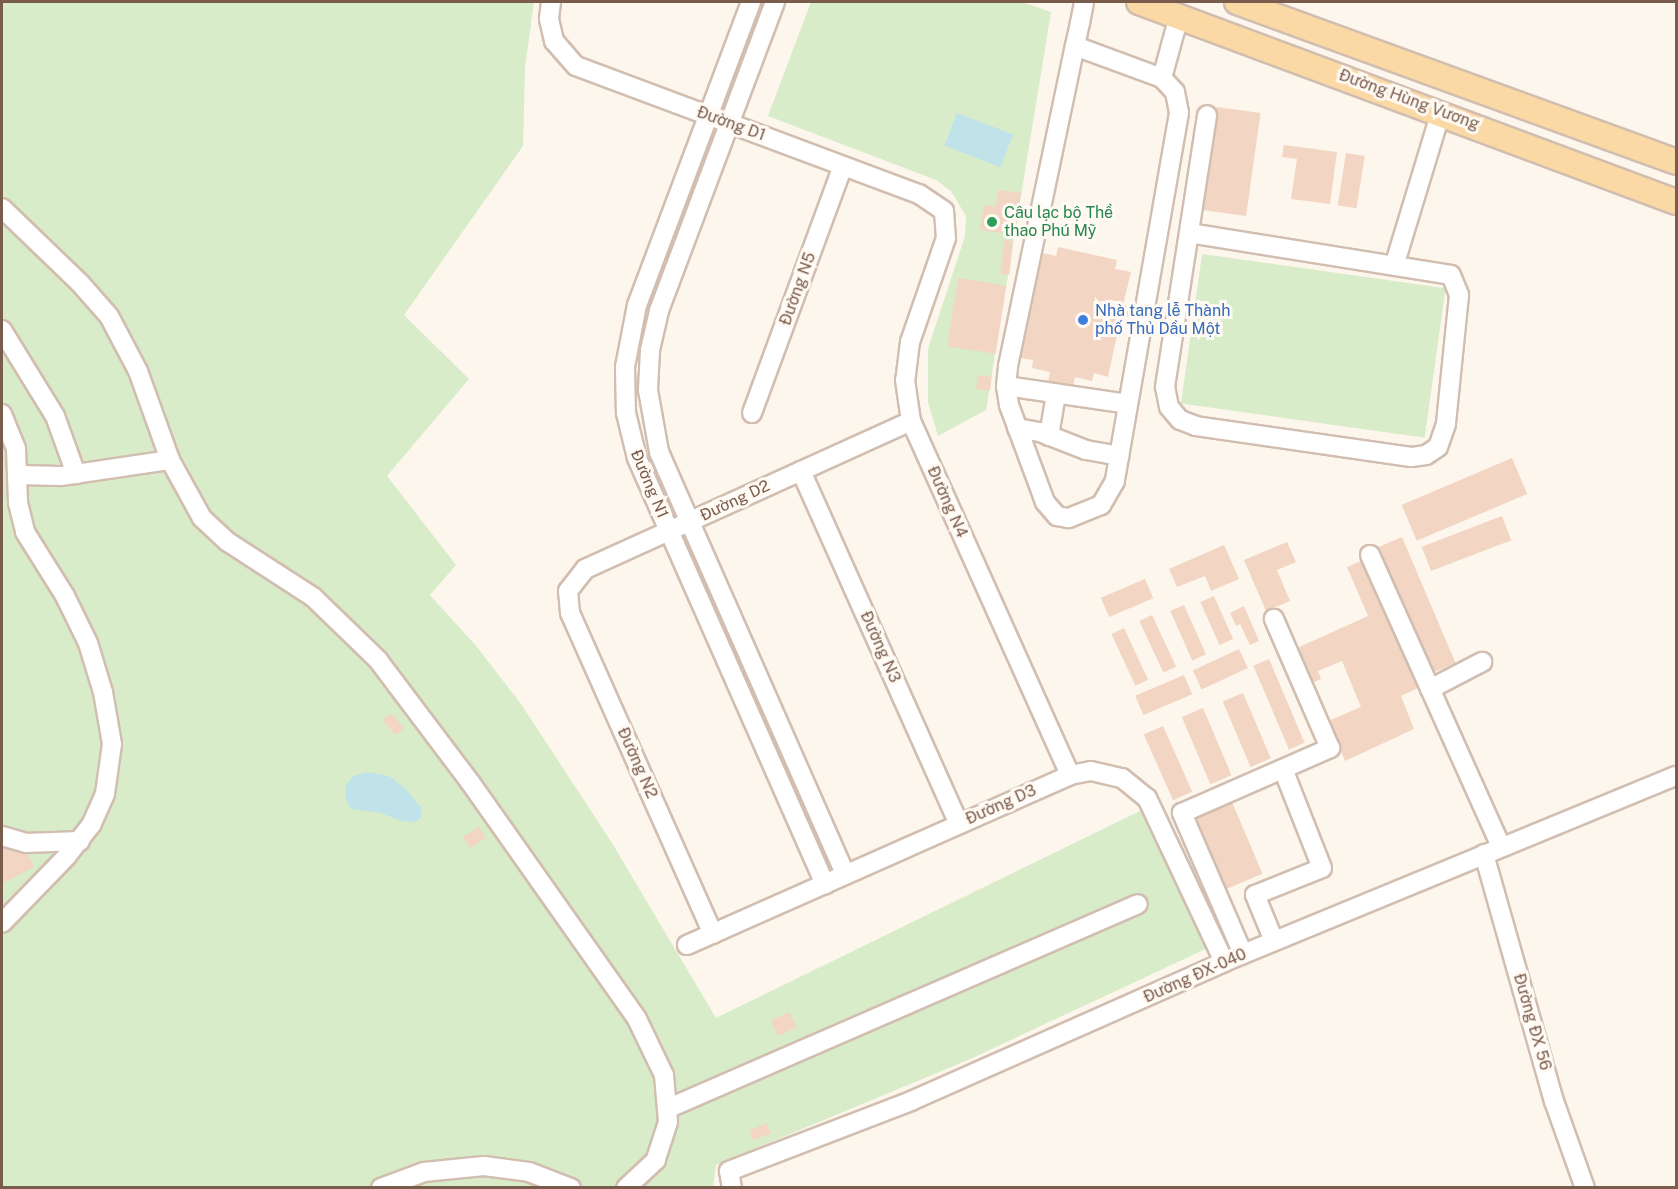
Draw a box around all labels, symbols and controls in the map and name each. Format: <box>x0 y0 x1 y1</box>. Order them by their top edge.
street label: Đường Hùng Vương <box>1336 66 1482 134</box>
street label: Đường D1 <box>694 103 768 145</box>
place label: Câu lạc bộ Thể thao Phú Mỹ <box>1004 203 1113 241</box>
marker: Câu lạc bộ Thể thao Phú Mỹ <box>985 215 999 229</box>
street label: Đường N5 <box>776 250 820 328</box>
place label: Nhà tang lễ Thành phố Thủ Dầu Một <box>1095 301 1230 339</box>
marker: Nhà tang lễ Thành phố Thủ Dầu Một <box>1076 313 1090 327</box>
street label: Đường N1 <box>626 447 672 521</box>
street label: Đường N4 <box>923 463 971 541</box>
street label: Đường D2 <box>697 477 773 525</box>
street label: Đường N3 <box>856 608 904 686</box>
street label: Đường N2 <box>613 725 661 801</box>
street label: Đường D3 <box>963 781 1039 829</box>
street label: Đường ĐX-040 <box>1140 945 1250 1007</box>
street label: Đường ĐX 56 <box>1509 971 1555 1073</box>

